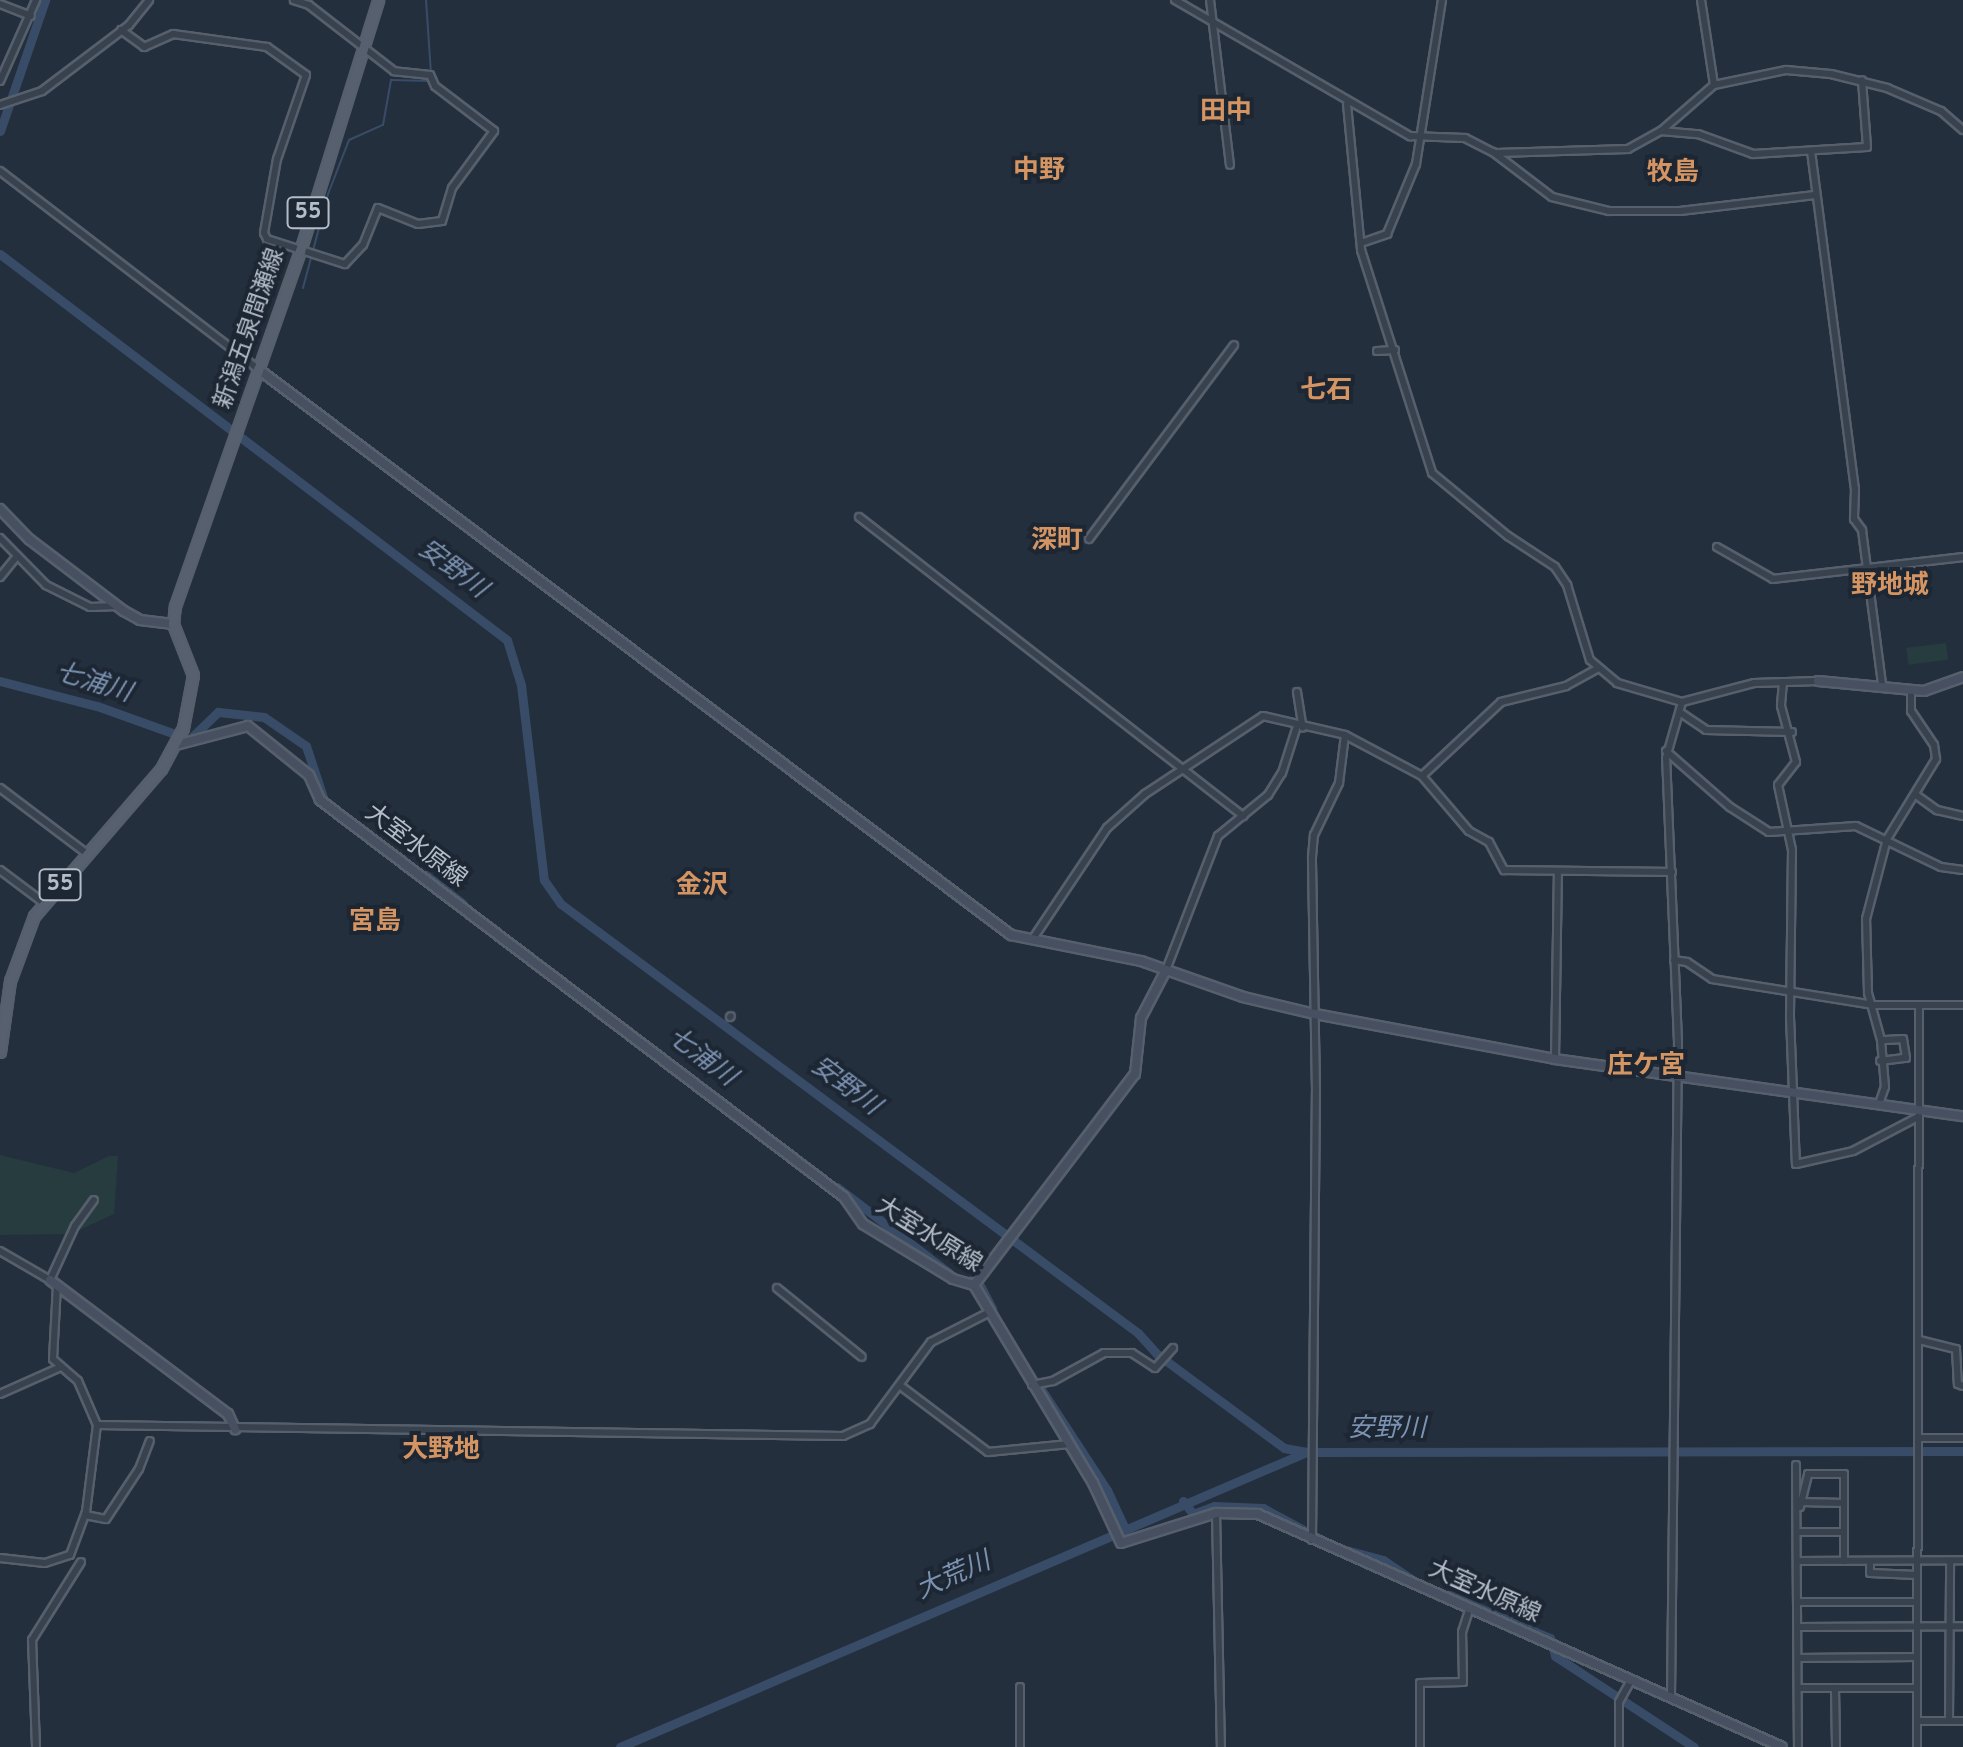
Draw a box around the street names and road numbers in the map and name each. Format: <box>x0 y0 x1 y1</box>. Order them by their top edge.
road number: 55 <box>286 195 330 231</box>
street label: 新潟五泉間瀬線 <box>210 245 292 413</box>
street label: 大室水原線 <box>358 799 472 895</box>
road number: 55 <box>38 867 82 903</box>
street label: 大室水原線 <box>869 1192 987 1280</box>
street label: 大室水原線 <box>1423 1555 1545 1631</box>

